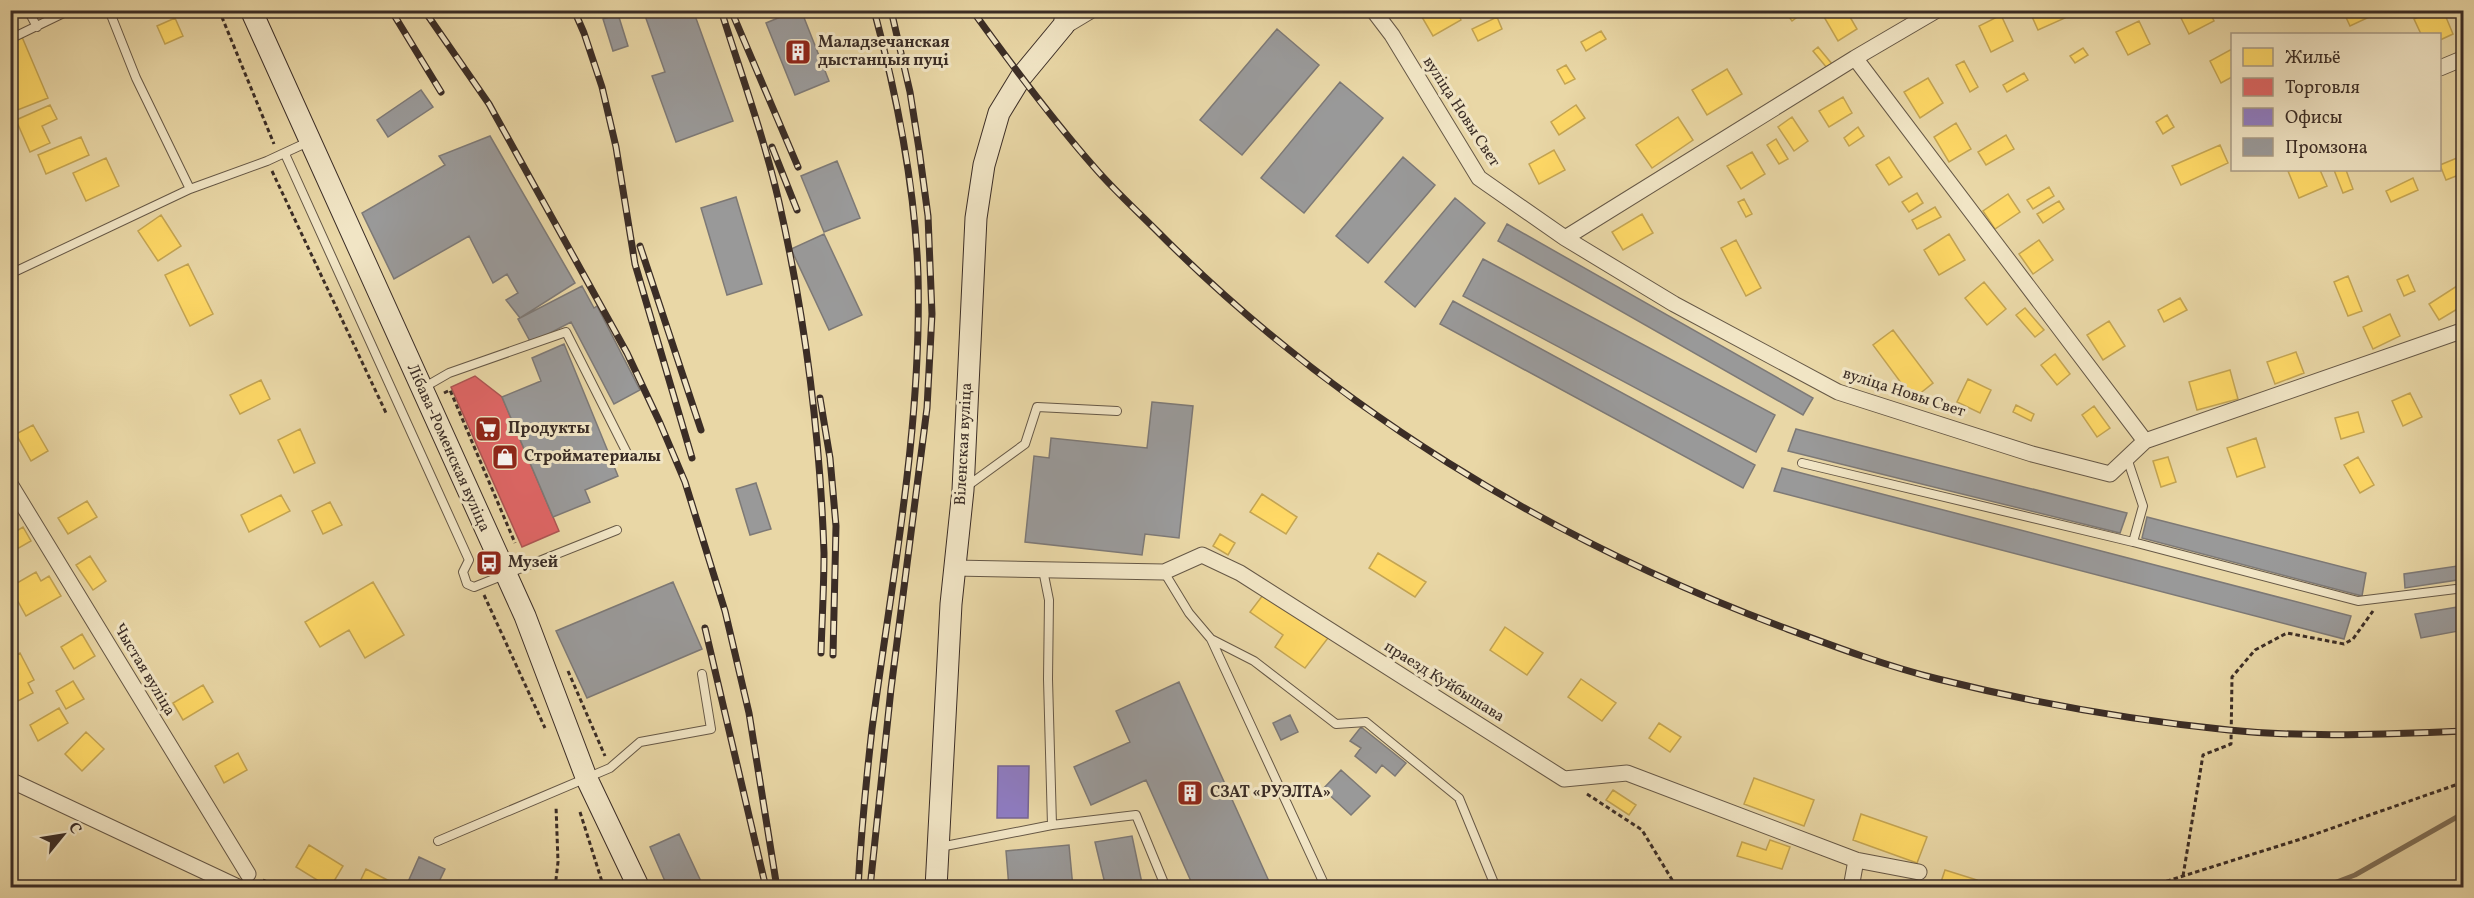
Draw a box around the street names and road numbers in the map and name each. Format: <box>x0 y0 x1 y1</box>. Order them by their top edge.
street label: вуліца Новы Свет <box>1417 53 1505 171</box>
street label: Лібава-Роменская вуліца <box>401 360 495 536</box>
street label: вуліца Новы Свет <box>1840 363 1968 423</box>
street label: Віленская вуліца <box>950 382 978 506</box>
street label: Чыстая вуліца <box>108 620 180 720</box>
street label: праезд Куйбышава <box>1379 636 1509 728</box>

